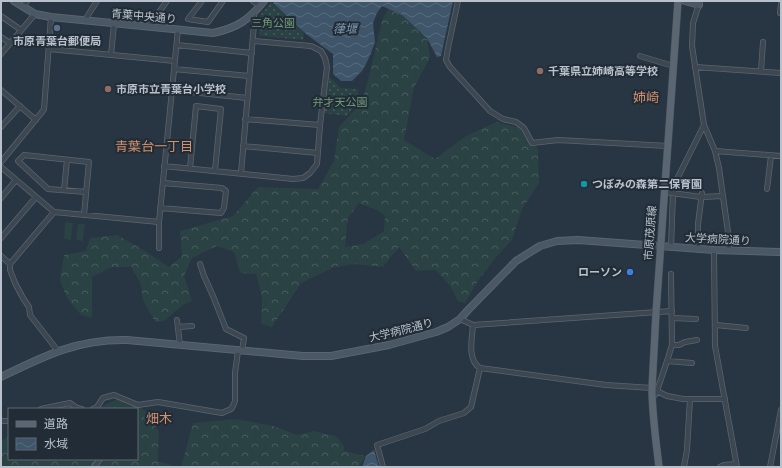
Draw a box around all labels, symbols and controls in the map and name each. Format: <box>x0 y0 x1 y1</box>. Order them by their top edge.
street label: 青葉中央通り <box>111 7 177 26</box>
park label: 三角公園 <box>251 17 295 30</box>
water label: 葎堰 <box>333 22 359 36</box>
marker: 市原青葉台郵便局 <box>52 23 62 33</box>
place label: 市原青葉台郵便局 <box>13 35 101 48</box>
place label: 千葉県立姉崎高等学校 <box>548 65 658 78</box>
marker: 千葉県立姉崎高等学校 <box>535 66 545 76</box>
place label: 市原市立青葉台小学校 <box>116 83 226 96</box>
marker: 市原市立青葉台小学校 <box>103 84 113 94</box>
district label: 姉崎 <box>633 90 659 105</box>
park label: 弁才天公園 <box>313 96 368 109</box>
district label: 青葉台一丁目 <box>115 139 193 154</box>
place label: つぼみの森第二保育園 <box>592 178 702 191</box>
marker: つぼみの森第二保育園 <box>579 179 589 189</box>
street label: 市原茂原線 <box>642 205 659 261</box>
street label: 大学病院通り <box>685 231 751 248</box>
place label: ローソン <box>578 266 622 279</box>
marker: ローソン <box>625 267 635 277</box>
street label: 大学病院通り <box>368 316 435 345</box>
legend <box>8 408 138 460</box>
district label: 畑木 <box>146 411 172 426</box>
text: 道路 <box>44 417 68 431</box>
text: 水域 <box>44 437 68 451</box>

